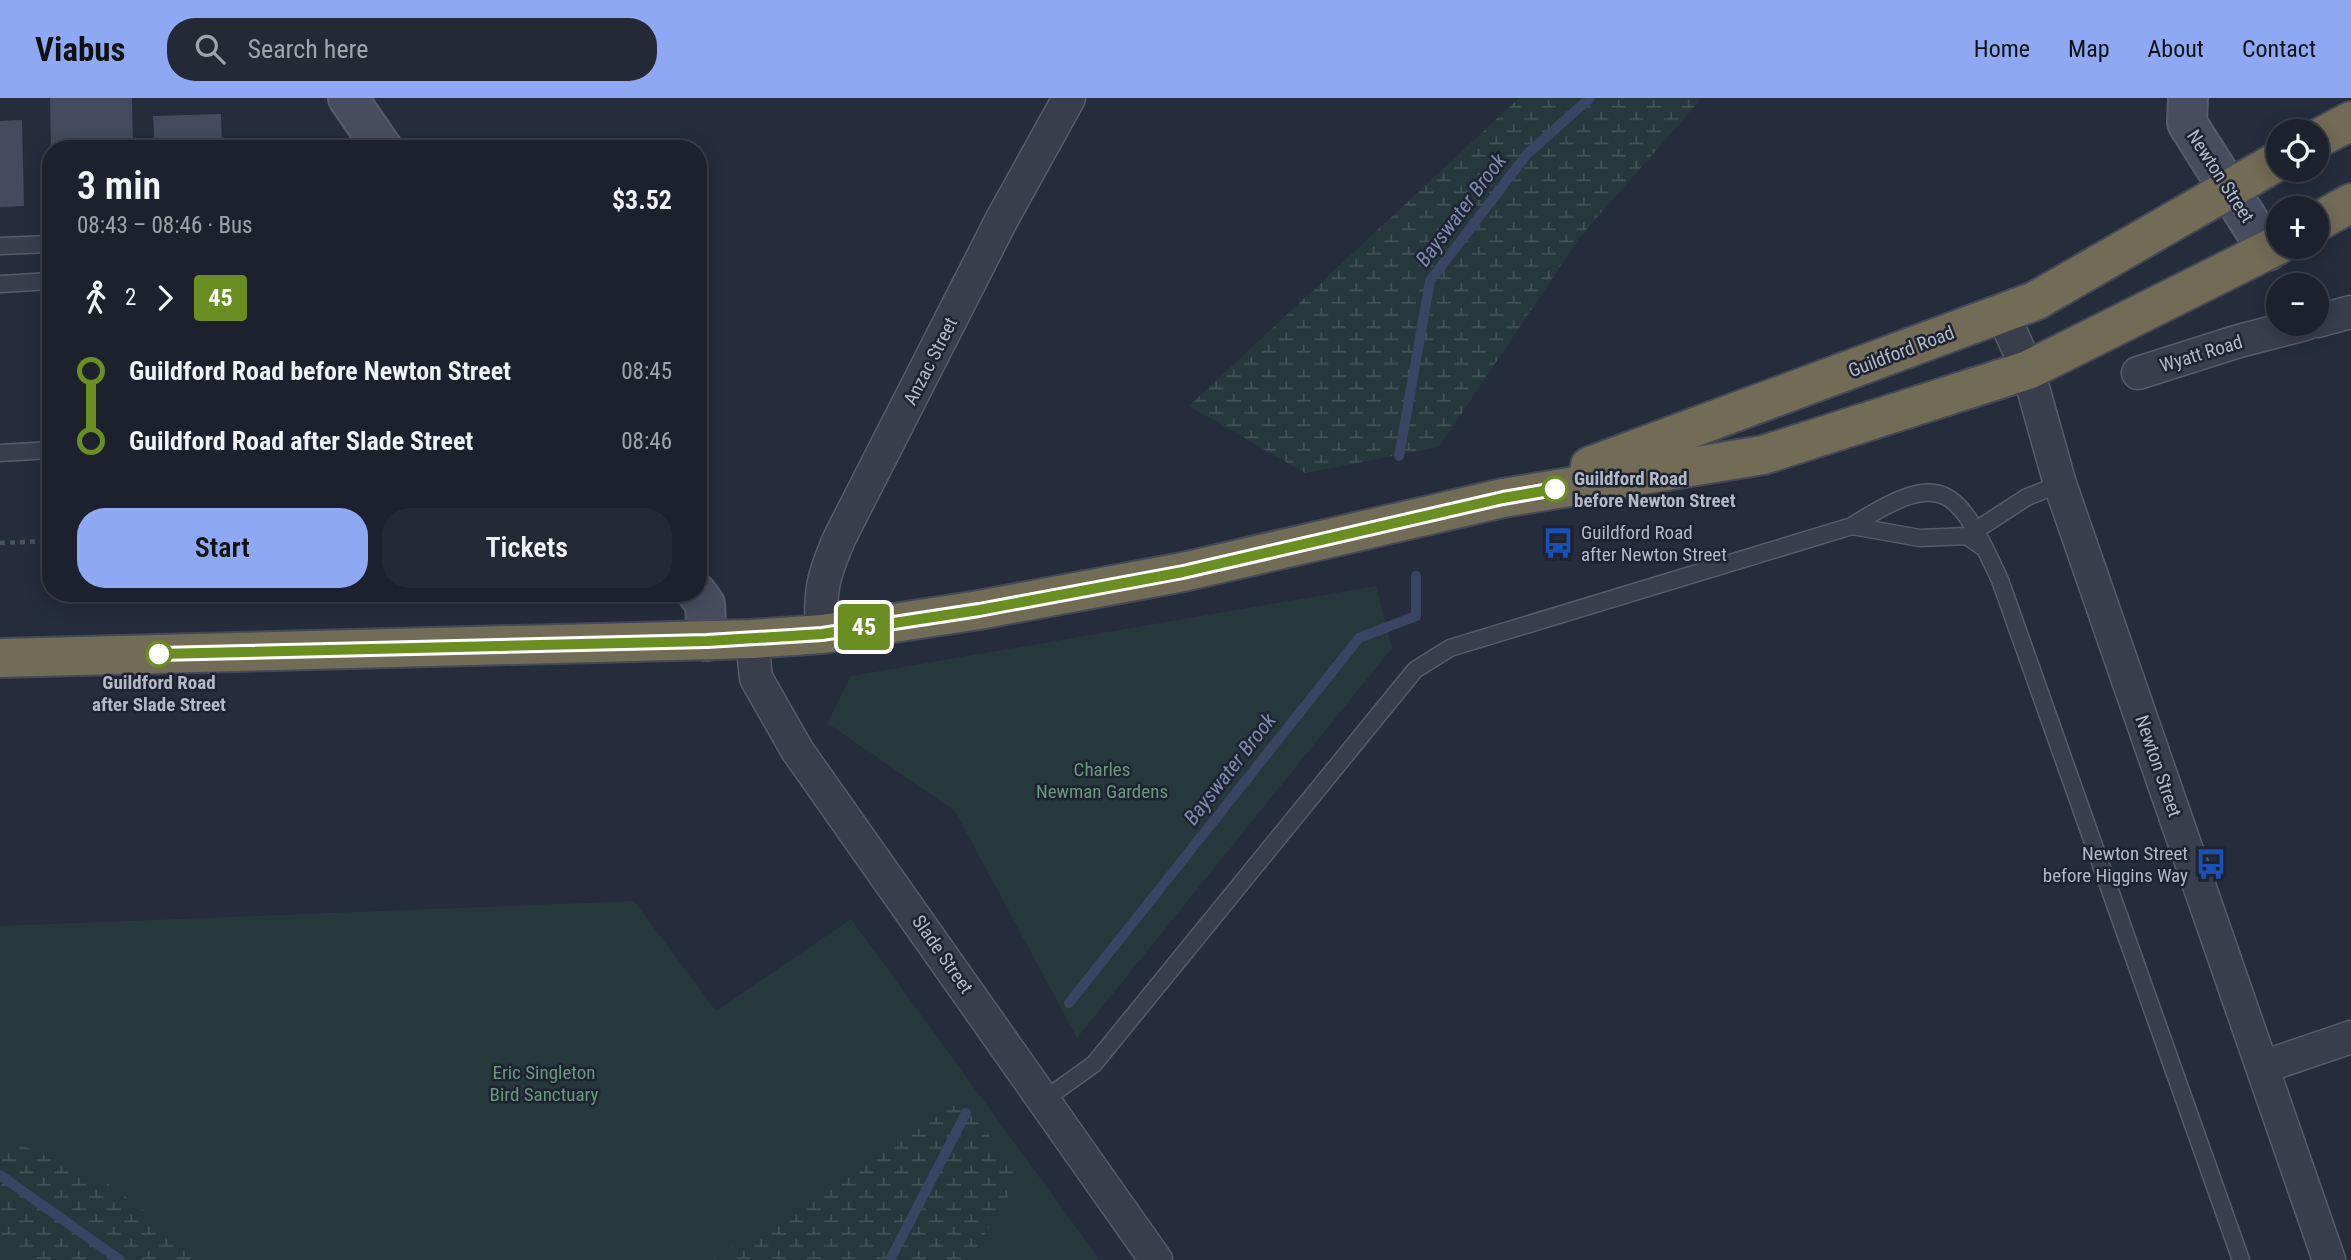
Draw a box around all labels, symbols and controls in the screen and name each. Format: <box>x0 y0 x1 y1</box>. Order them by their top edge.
search box <box>167 18 657 81</box>
text: Viabus <box>35 30 125 69</box>
icon: search <box>191 30 229 68</box>
text: Search here <box>247 34 368 64</box>
text: Home <box>1974 35 2030 63</box>
text: Map <box>2068 35 2110 63</box>
text: About <box>2148 35 2204 63</box>
text: Contact <box>2242 35 2316 63</box>
map controls <box>2266 119 2329 336</box>
button: locate <box>2266 119 2329 182</box>
street label: Newton Street <box>2182 126 2259 227</box>
water label: Bayswater Brook <box>1411 148 1512 271</box>
text: 3 min <box>77 164 161 208</box>
text: $3.52 <box>612 185 672 215</box>
button: + <box>2266 196 2329 259</box>
text: 08:43 – 08:46 · Bus <box>77 212 253 239</box>
button: − <box>2266 273 2329 336</box>
icon: walk <box>77 279 115 317</box>
icon: forward <box>146 279 184 317</box>
text: 2 <box>125 284 136 311</box>
text: 45 <box>208 284 233 312</box>
street label: Anzac Street <box>899 314 962 409</box>
street label: Guildford Road <box>1845 321 1957 382</box>
street label: Wyatt Road <box>2157 330 2245 377</box>
text: Guildford Road before Newton Street <box>129 356 511 386</box>
text: 08:45 <box>621 358 672 385</box>
text: Guildford Road after Slade Street <box>129 426 473 456</box>
text: 08:46 <box>621 428 672 455</box>
place label: Guildford Road before Newton Street <box>1574 467 1736 512</box>
marker: Guildford Road before Newton Street <box>1542 476 1568 502</box>
button: Start <box>77 508 368 588</box>
button: Tickets <box>382 508 672 588</box>
place label: Guildford Road after Newton Street <box>1581 521 1727 566</box>
bus stop icon: Guildford Road after Newton Street <box>1541 526 1575 560</box>
line badge: 45 <box>832 604 896 650</box>
text: 45 <box>852 613 876 641</box>
marker: Guildford Road after Slade Street <box>146 641 172 667</box>
place label: Guildford Road after Slade Street <box>92 671 226 716</box>
water label: Bayswater Brook <box>1179 708 1281 829</box>
street label: Newton Street <box>2130 712 2187 820</box>
park label: Charles Newman Gardens <box>1036 758 1168 803</box>
place label: Newton Street before Higgins Way <box>2043 842 2188 887</box>
bus stop icon: Newton Street before Higgins Way <box>2194 847 2228 881</box>
street label: Slade Street <box>907 911 978 998</box>
park label: Eric Singleton Bird Sanctuary <box>490 1061 599 1106</box>

